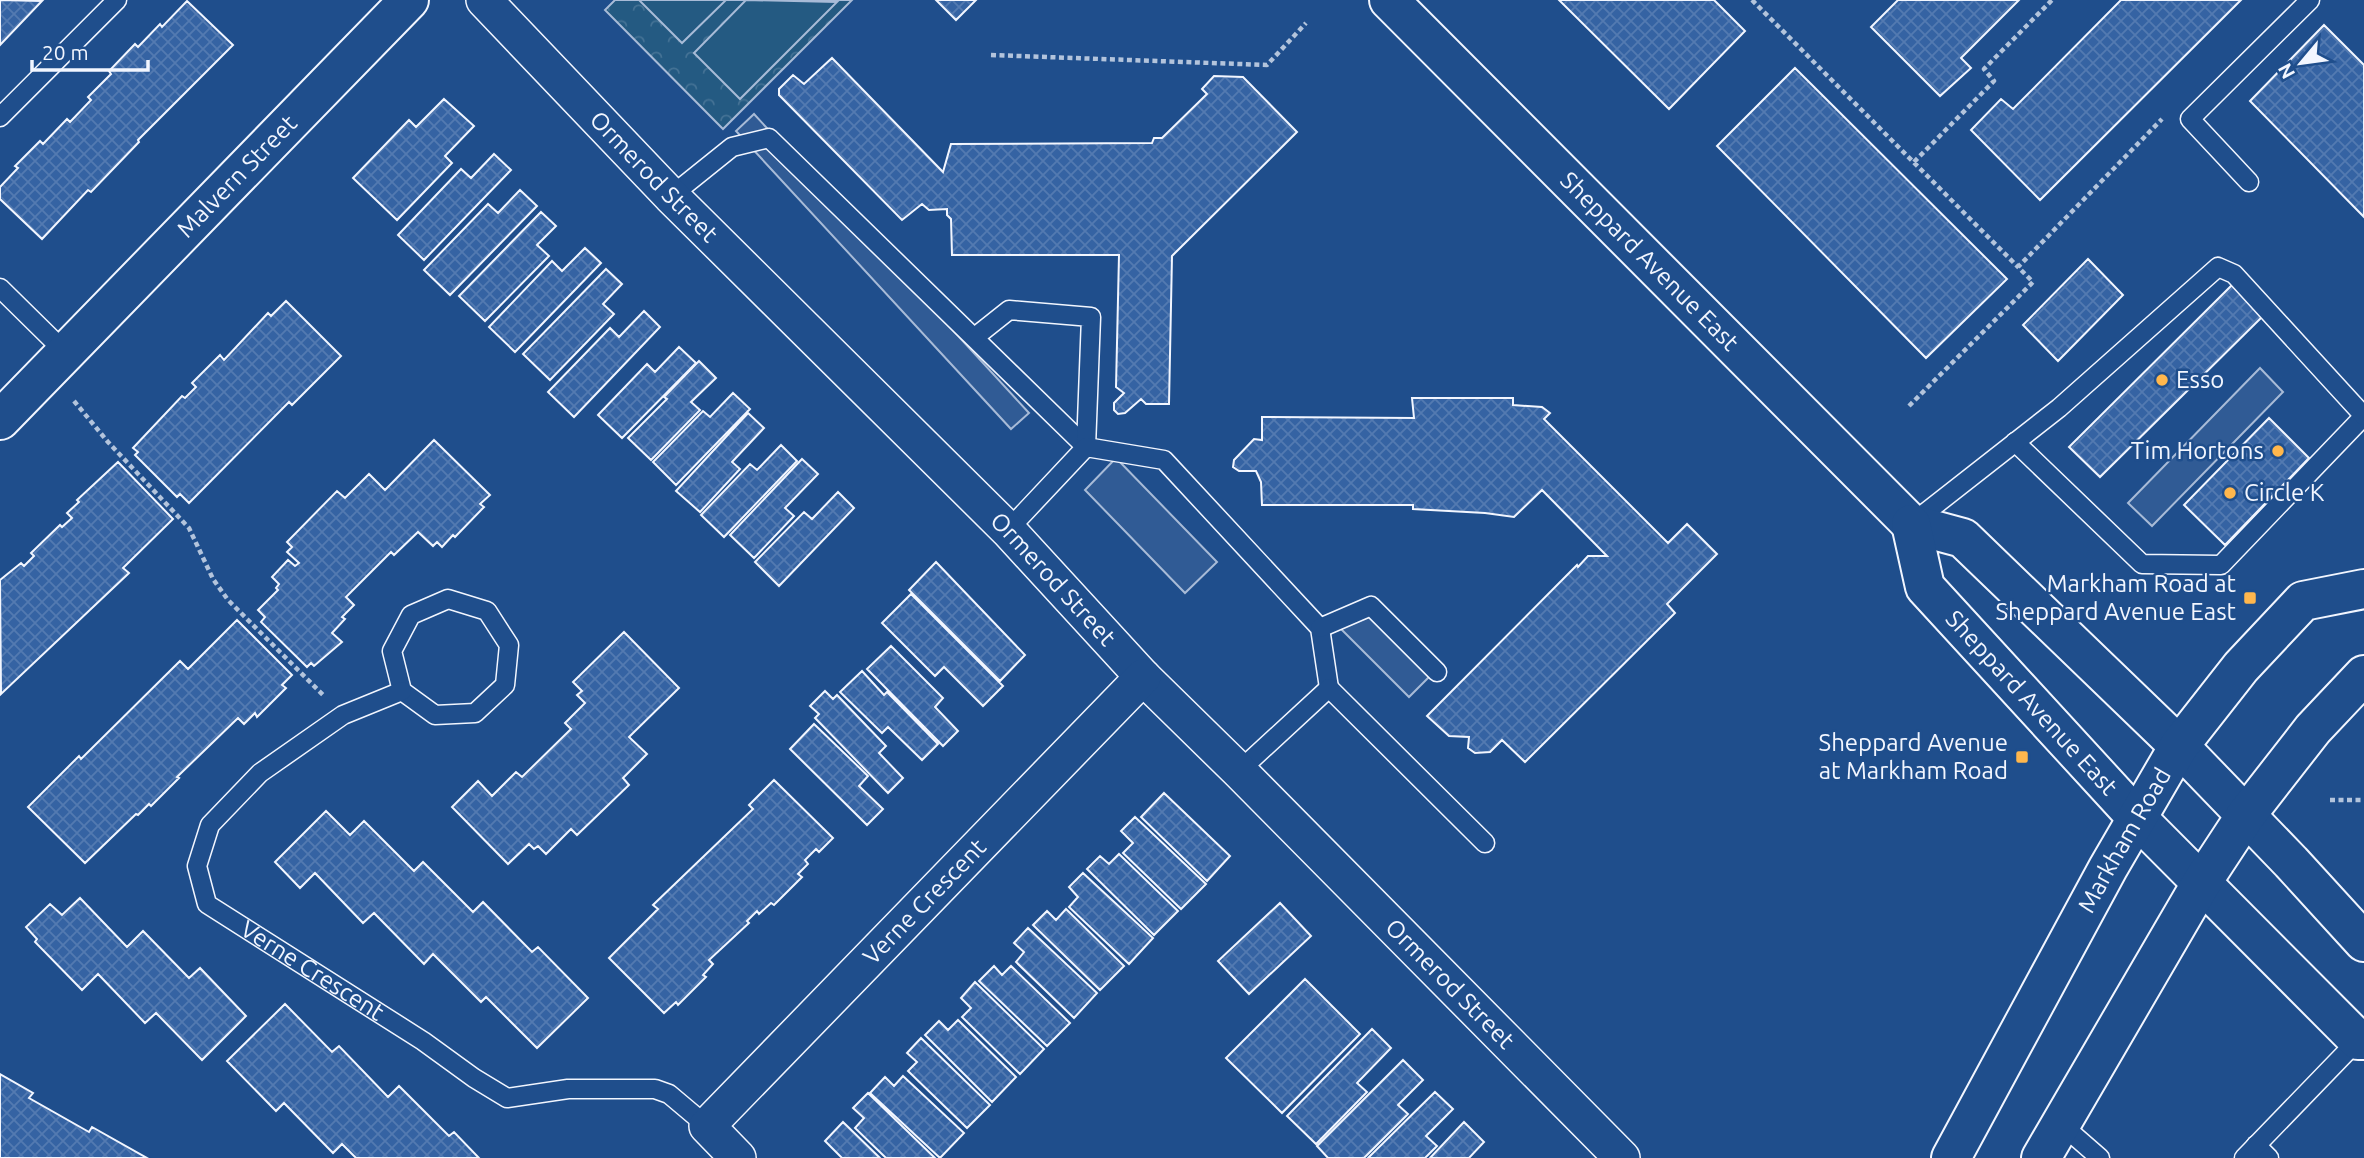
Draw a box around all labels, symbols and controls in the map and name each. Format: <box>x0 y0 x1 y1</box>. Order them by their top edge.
scale bar <box>32 28 147 72</box>
north arrow <box>2266 28 2336 98</box>
text: 20 m <box>42 40 89 64</box>
text: N <box>2273 60 2299 83</box>
street label: Ormerod Street <box>585 106 724 248</box>
street label: Malvern Street <box>171 109 303 243</box>
street label: Sheppard Avenue East <box>1555 166 1745 356</box>
place label: Esso <box>2176 366 2224 393</box>
marker: Esso <box>2154 372 2170 388</box>
place label: Tim Hortons <box>2131 437 2264 464</box>
marker: Tim Hortons <box>2270 443 2286 459</box>
place label: Circle K <box>2244 479 2325 506</box>
marker: Circle K <box>2222 485 2238 501</box>
street label: Ormerod Street <box>985 507 1122 651</box>
place label: Markham Road at Sheppard Avenue East <box>1995 570 2237 625</box>
marker: Markham Road at Sheppard Avenue East <box>2242 590 2258 606</box>
street label: Sheppard Avenue East <box>1941 605 2124 801</box>
place label: Sheppard Avenue at Markham Road <box>1819 729 2008 784</box>
marker: Sheppard Avenue at Markham Road <box>2014 749 2030 765</box>
street label: Markham Road <box>2072 763 2176 917</box>
street label: Verne Crescent <box>857 833 992 970</box>
street label: Ormerod Street <box>1380 913 1520 1054</box>
street label: Verne Crescent <box>236 915 390 1026</box>

